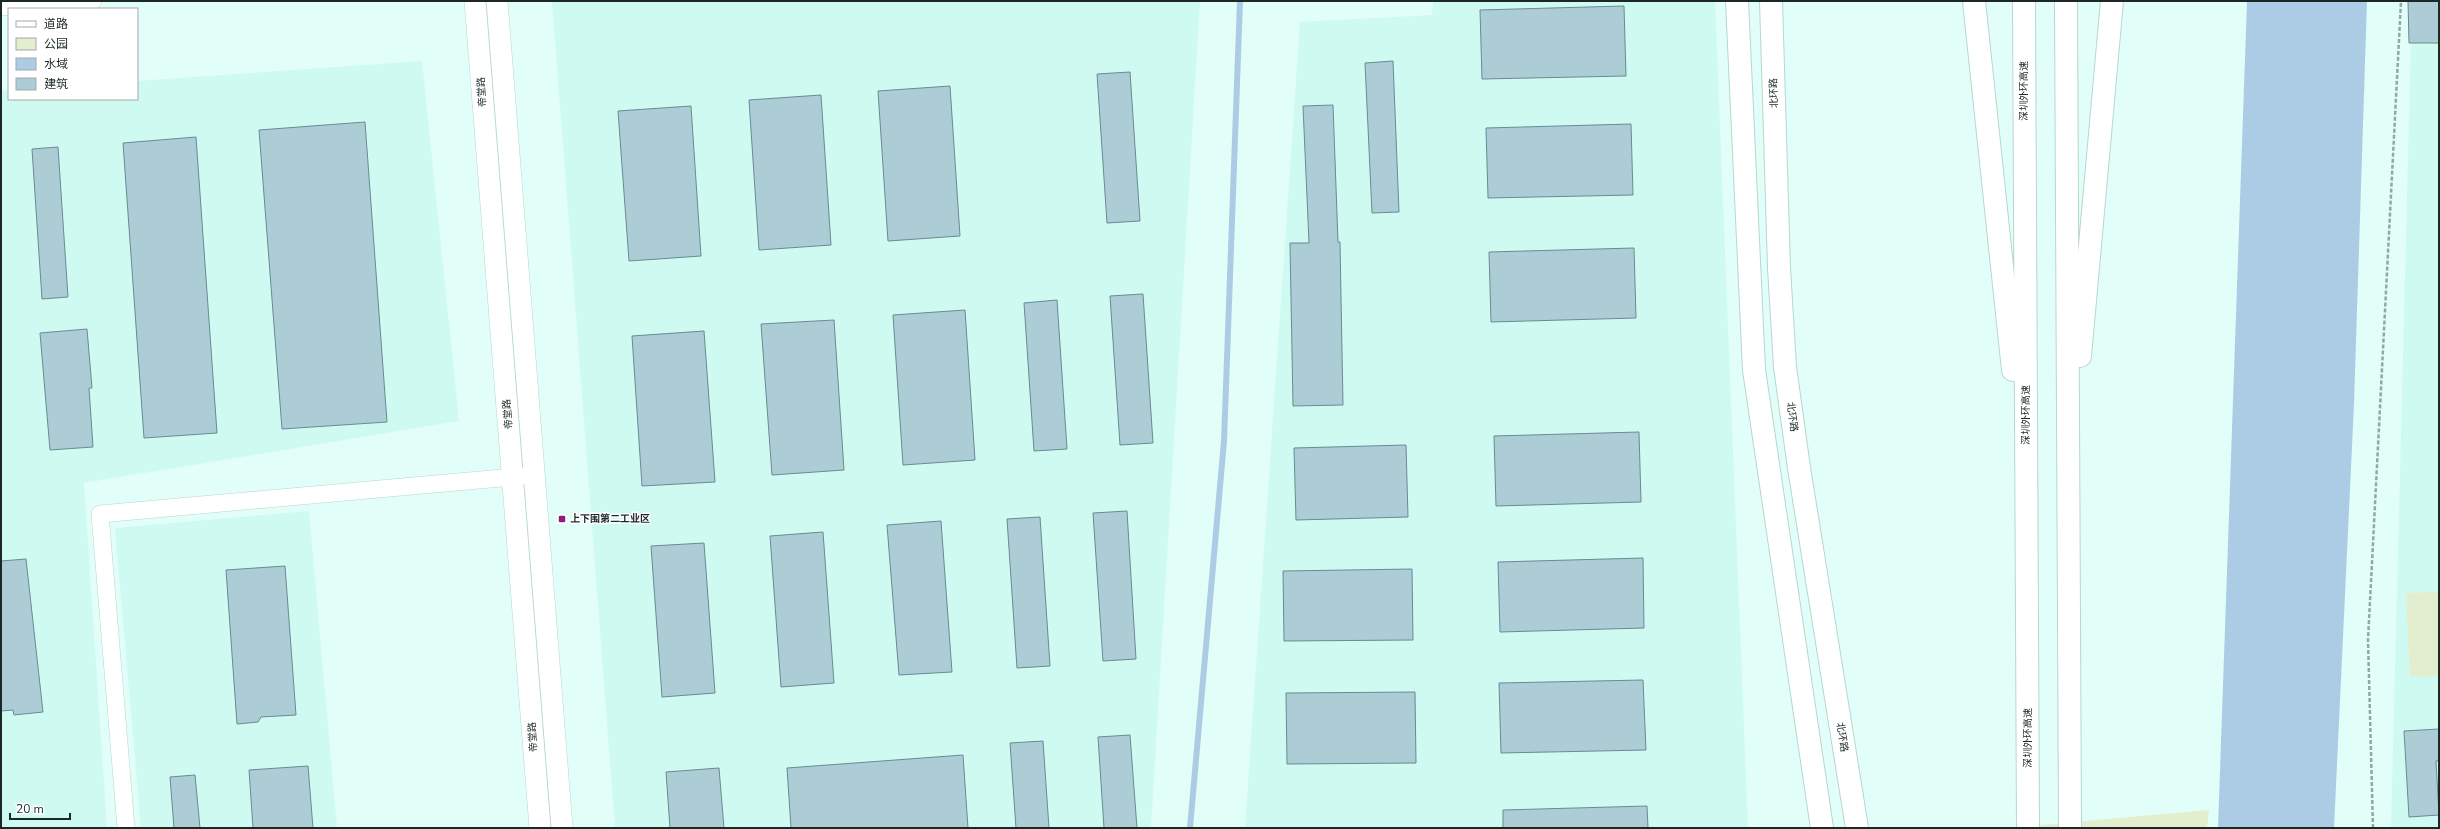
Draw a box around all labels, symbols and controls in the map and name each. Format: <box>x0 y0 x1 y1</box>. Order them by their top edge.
legend <box>8 8 138 100</box>
text: 道路 <box>44 16 68 32</box>
text: 公园 <box>44 36 68 52</box>
text: 水域 <box>44 56 68 72</box>
street label: 深圳外环高速 <box>2017 61 2031 121</box>
text: 建筑 <box>44 76 68 92</box>
street label: 帝堂路 <box>474 77 490 107</box>
street label: 北环路 <box>1766 78 1782 108</box>
street label: 深圳外环高速 <box>2019 385 2033 445</box>
street label: 帝堂路 <box>500 398 516 430</box>
street label: 北环路 <box>1783 401 1801 433</box>
place label: 上下围第二工业区 <box>570 512 650 526</box>
marker: 上下围第二工业区 <box>557 514 567 524</box>
street label: 深圳外环高速 <box>2021 708 2035 768</box>
street label: 北环路 <box>1833 721 1851 753</box>
street label: 帝堂路 <box>525 722 541 752</box>
scale bar <box>10 795 70 821</box>
text: 20 m <box>16 801 44 817</box>

